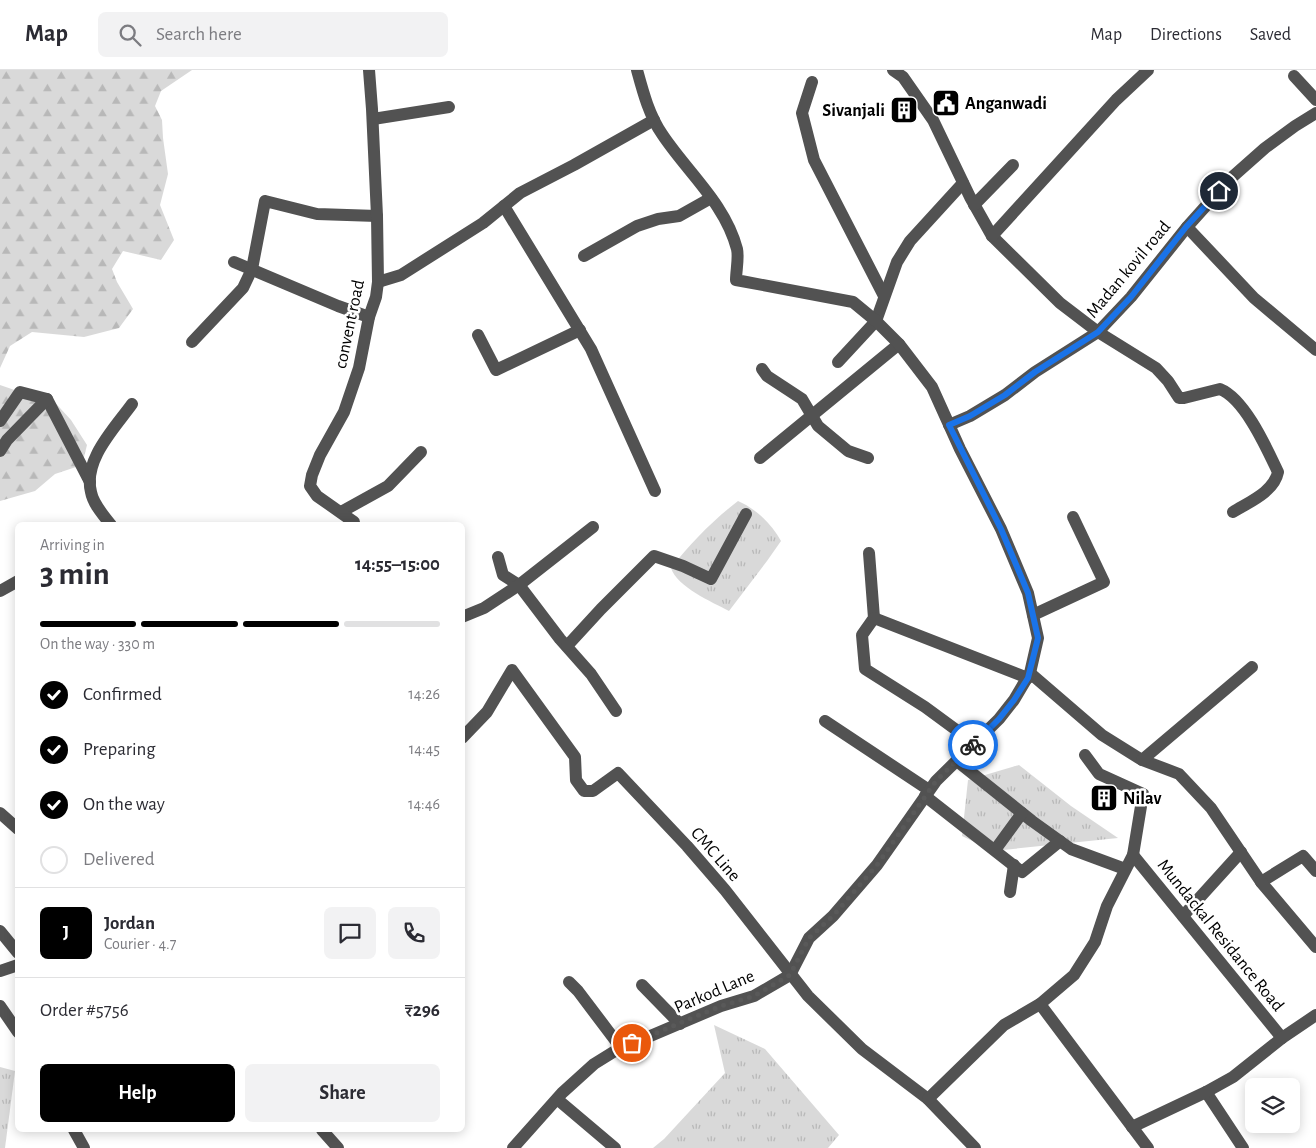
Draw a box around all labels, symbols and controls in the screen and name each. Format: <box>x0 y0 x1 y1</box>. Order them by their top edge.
search box <box>98 12 448 57</box>
icon: search <box>116 21 144 49</box>
text: Map <box>25 22 68 46</box>
text: Search here <box>156 25 242 44</box>
text: Map <box>1091 26 1122 44</box>
text: Directions <box>1150 26 1222 44</box>
text: Saved <box>1250 26 1291 44</box>
public building icon: Anganwadi <box>931 88 961 118</box>
building icon: Sivanjali <box>889 95 919 125</box>
place label: Anganwadi <box>965 95 1047 113</box>
place label: Sivanjali <box>822 102 885 120</box>
pin <box>1198 170 1240 212</box>
icon: home <box>1205 177 1233 205</box>
street label: Madan kovil road <box>1083 218 1174 321</box>
street label: convent road <box>332 278 368 370</box>
text: Arriving in <box>40 537 105 553</box>
text: 14:55–15:00 <box>355 555 440 574</box>
text: 3 min <box>40 558 110 590</box>
text: On the way · 330 m <box>40 636 155 652</box>
icon: check <box>40 681 68 709</box>
text: Confirmed <box>83 685 162 704</box>
text: 14:26 <box>408 686 440 702</box>
courier <box>948 720 998 770</box>
icon: bike <box>959 731 987 759</box>
icon: check <box>40 736 68 764</box>
text: Preparing <box>83 740 156 759</box>
text: 14:45 <box>409 741 440 757</box>
building icon: Nilav <box>1089 783 1119 813</box>
place label: Nilav <box>1123 790 1161 808</box>
icon: check <box>40 791 68 819</box>
text: On the way <box>83 795 165 814</box>
text: 14:46 <box>408 796 440 812</box>
street label: CMC Line <box>687 824 743 885</box>
text: Delivered <box>83 850 155 869</box>
street label: Mundackal Residance Road <box>1154 856 1287 1015</box>
button: chat <box>324 907 376 959</box>
button: phone <box>388 907 440 959</box>
text: Jordan <box>104 914 155 933</box>
text: J <box>63 923 69 942</box>
text: Courier · 4.7 <box>104 936 176 952</box>
street label: Parkod Lane <box>672 967 757 1017</box>
text: Order #5756 <box>40 1001 129 1020</box>
text: ₹296 <box>405 1001 440 1020</box>
pin <box>611 1022 653 1064</box>
icon: bag <box>618 1029 646 1057</box>
button: Help <box>40 1064 235 1122</box>
button: Share <box>245 1064 440 1122</box>
map controls <box>1245 1078 1300 1133</box>
button: layers <box>1245 1078 1300 1133</box>

